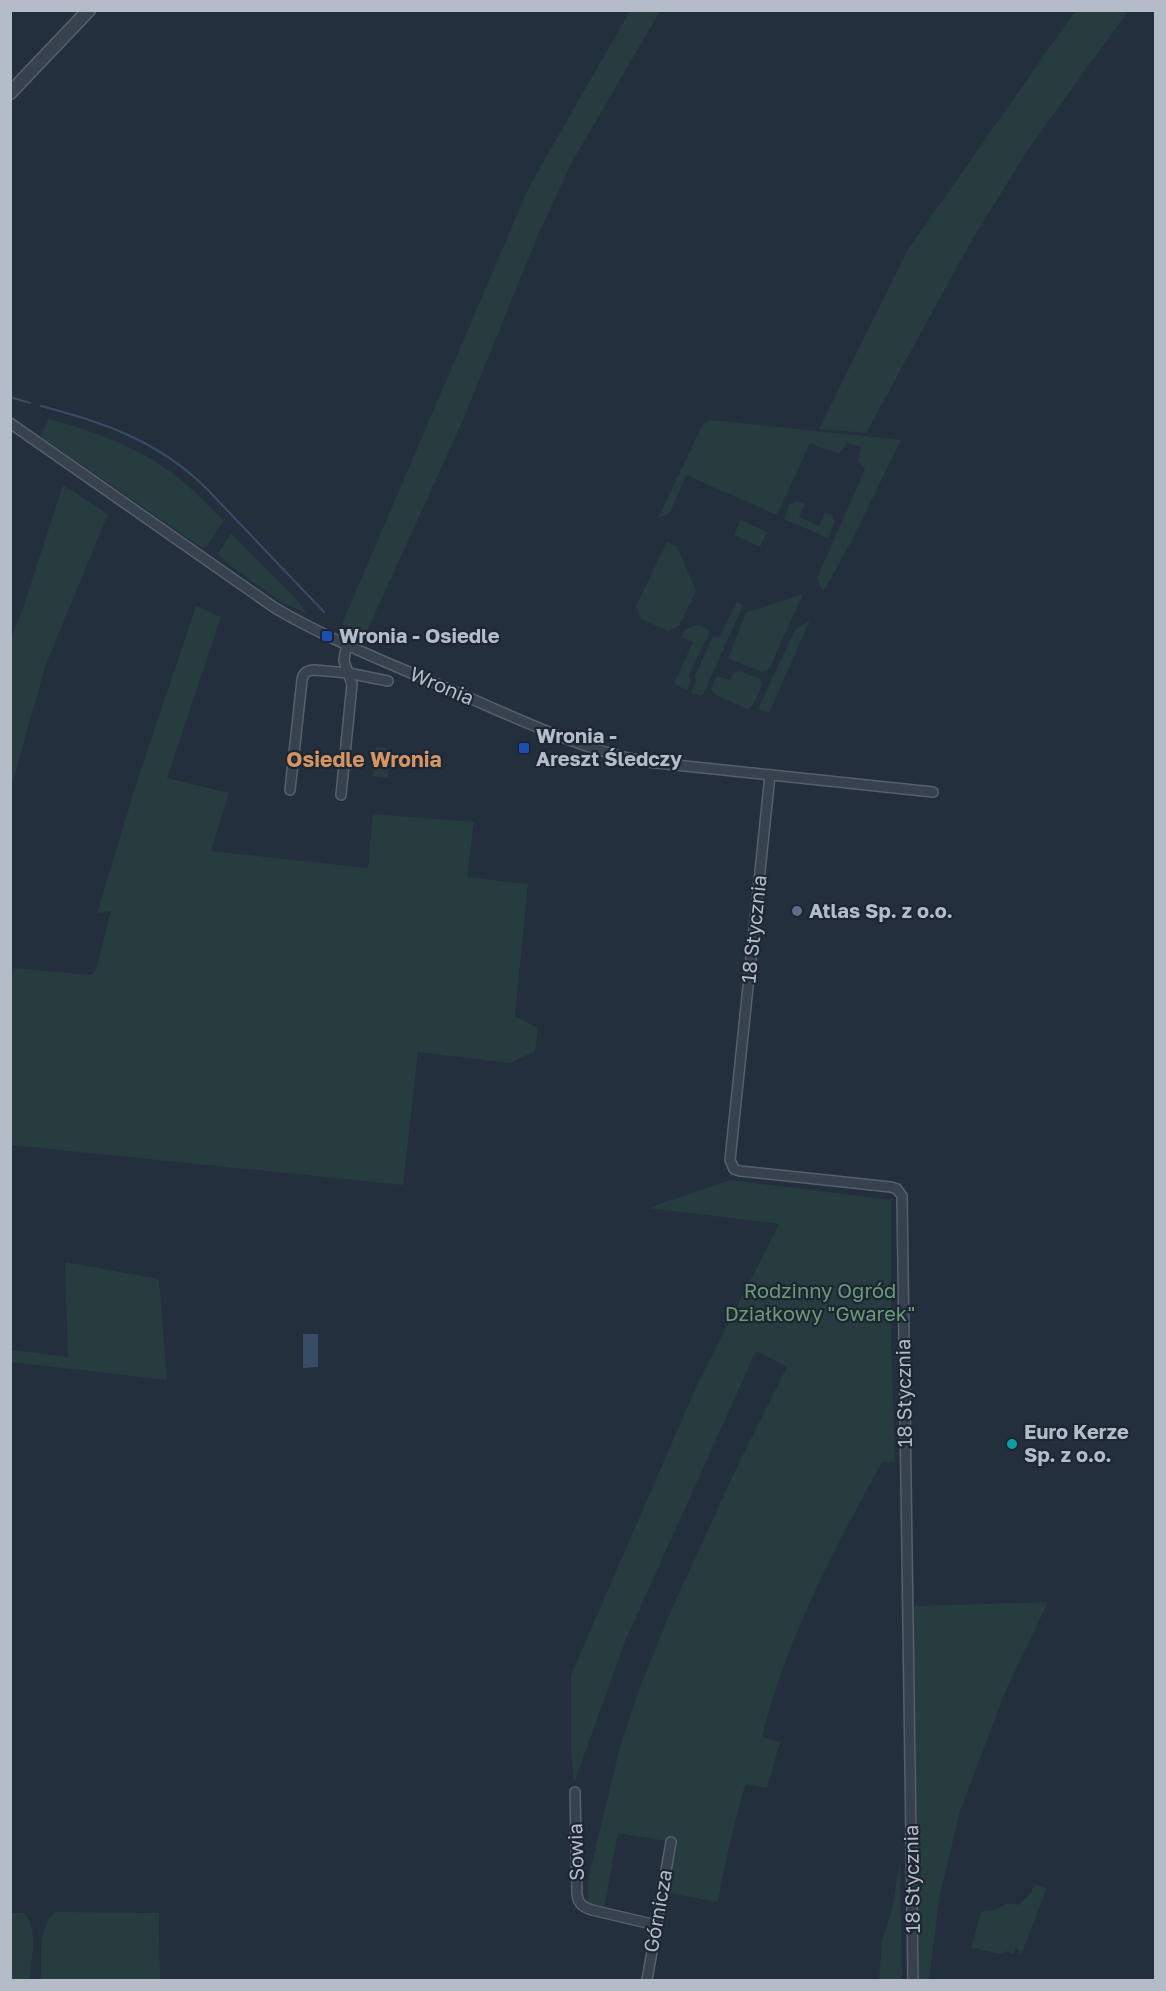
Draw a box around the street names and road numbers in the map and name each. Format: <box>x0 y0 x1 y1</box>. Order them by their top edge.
street label: Wronia <box>407 661 478 709</box>
street label: 18 Stycznia <box>735 874 771 984</box>
street label: 18 Stycznia <box>890 1339 916 1447</box>
street label: Sowia <box>562 1823 588 1881</box>
street label: 18 Stycznia <box>898 1825 924 1933</box>
street label: Górnicza <box>638 1867 676 1954</box>

